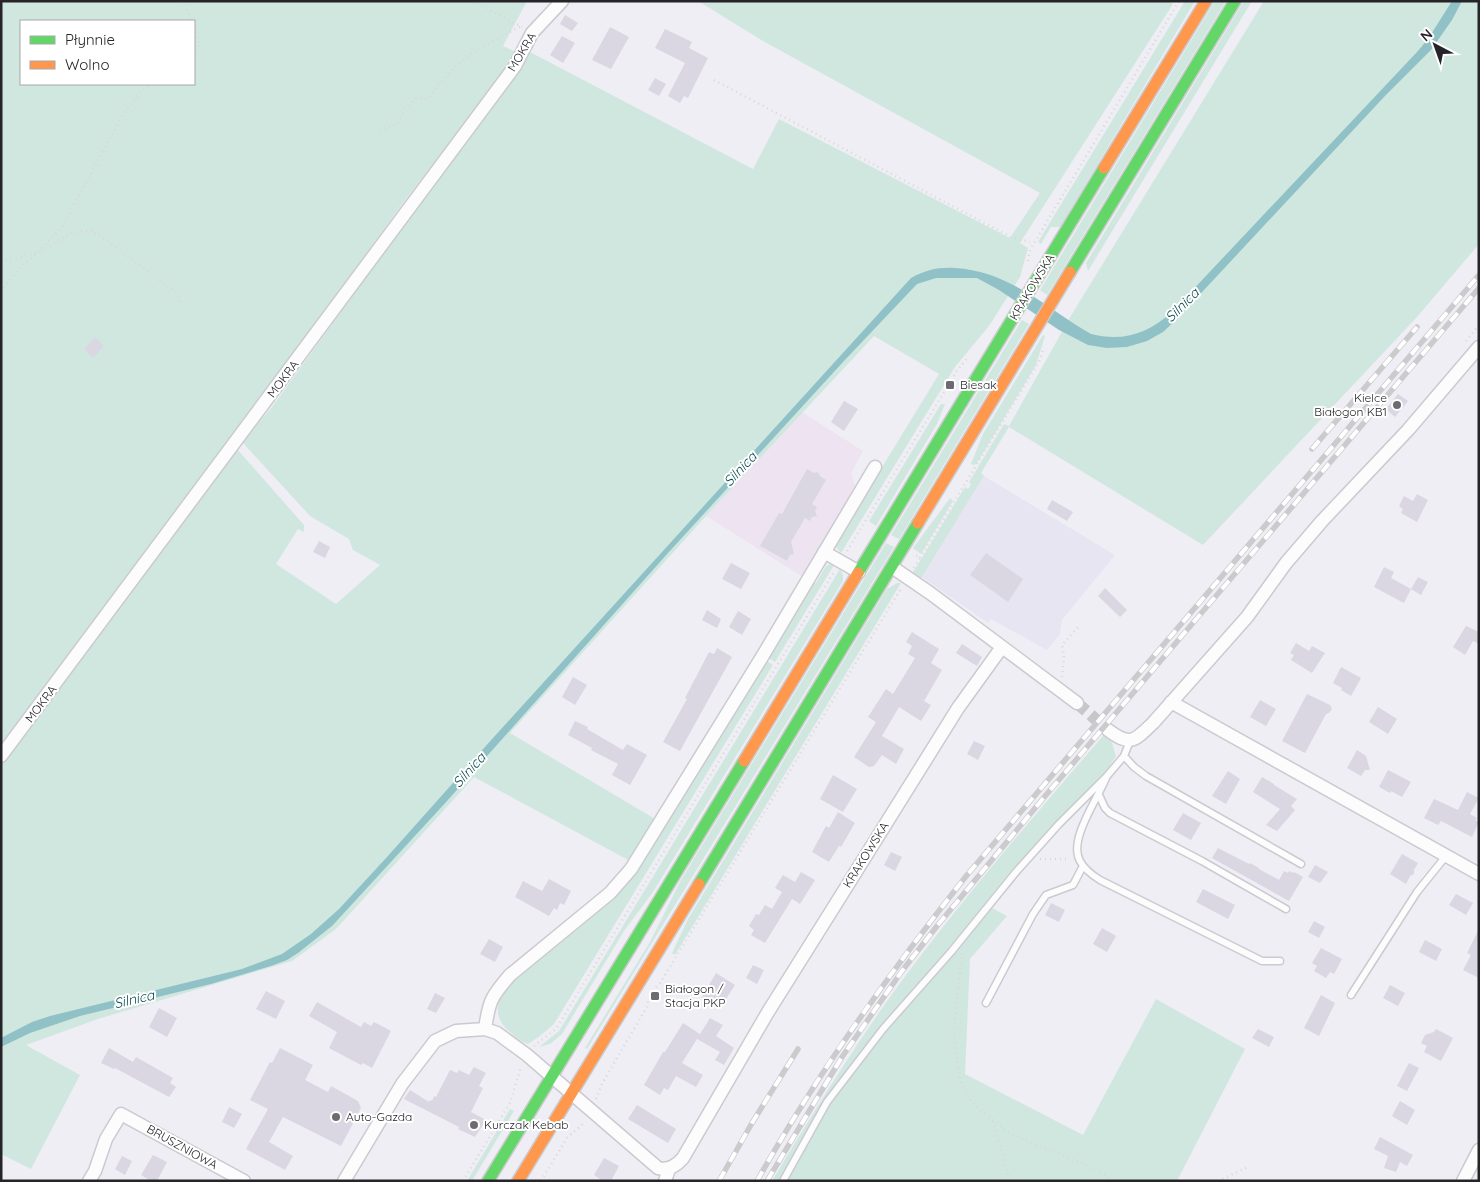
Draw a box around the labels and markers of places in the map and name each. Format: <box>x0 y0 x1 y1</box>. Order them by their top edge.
place label: Biesak <box>960 377 997 392</box>
marker: Biesak <box>944 379 956 391</box>
place label: Kielce Białogon KB1 <box>1314 390 1387 419</box>
marker: Kielce Białogon KB1 <box>1391 399 1403 411</box>
place label: Białogon / Stacja PKP <box>665 981 726 1010</box>
marker: Białogon / Stacja PKP <box>649 990 661 1002</box>
place label: Auto-Gazda <box>346 1109 412 1124</box>
marker: Auto-Gazda <box>330 1111 342 1123</box>
place label: Kurczak Kebab <box>484 1117 569 1132</box>
marker: Kurczak Kebab <box>468 1119 480 1131</box>

